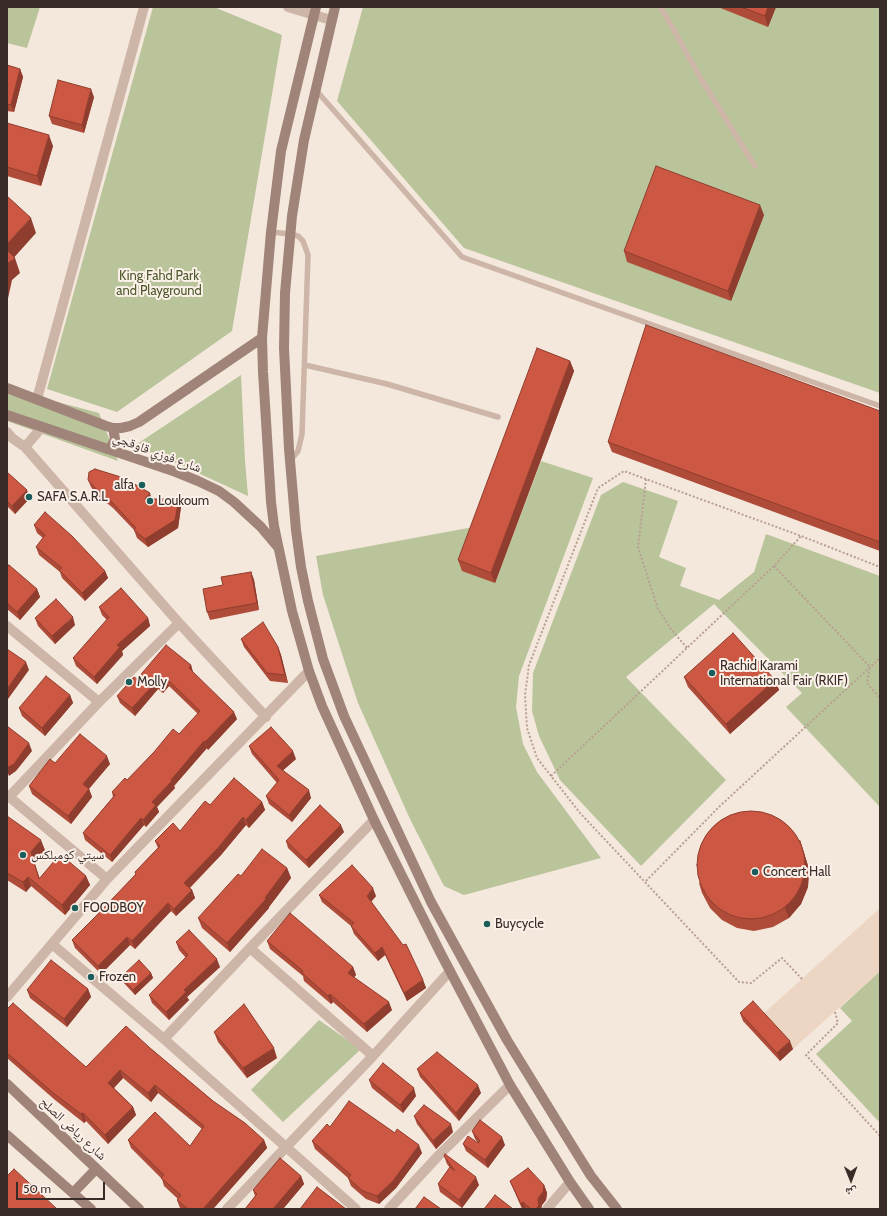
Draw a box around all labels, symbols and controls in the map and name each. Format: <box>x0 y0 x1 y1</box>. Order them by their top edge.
park label: King Fahd Park and Playground <box>116 268 202 299</box>
street label: شارع فوزي قاوقجي <box>111 430 203 476</box>
place label: alfa <box>114 477 134 493</box>
marker: alfa <box>137 480 147 490</box>
place label: SAFA S.A.R.L <box>37 489 108 505</box>
marker: SAFA S.A.R.L <box>24 492 34 502</box>
place label: Loukoum <box>158 493 209 509</box>
marker: Loukoum <box>145 496 155 506</box>
place label: Rachid Karami International Fair (RKIF) <box>720 658 848 689</box>
marker: Rachid Karami International Fair (RKIF) <box>707 668 717 678</box>
place label: Molly <box>137 674 167 690</box>
marker: Molly <box>124 677 134 687</box>
place label: سيتي كومبلكس <box>31 847 104 863</box>
marker: سيتي كومبلكس <box>18 850 28 860</box>
place label: Concert Hall <box>763 864 831 880</box>
marker: Concert Hall <box>750 867 760 877</box>
place label: FOODBOY <box>83 900 144 916</box>
marker: FOODBOY <box>70 903 80 913</box>
place label: Buycycle <box>495 916 544 932</box>
marker: Buycycle <box>482 919 492 929</box>
place label: Frozen <box>99 969 136 985</box>
marker: Frozen <box>86 972 96 982</box>
street label: شارع رياض الصلح <box>36 1094 110 1164</box>
north arrow <box>831 1160 871 1200</box>
scale bar <box>18 1174 107 1200</box>
text: 50 m <box>23 1181 51 1196</box>
text: ش <box>845 1185 857 1199</box>

